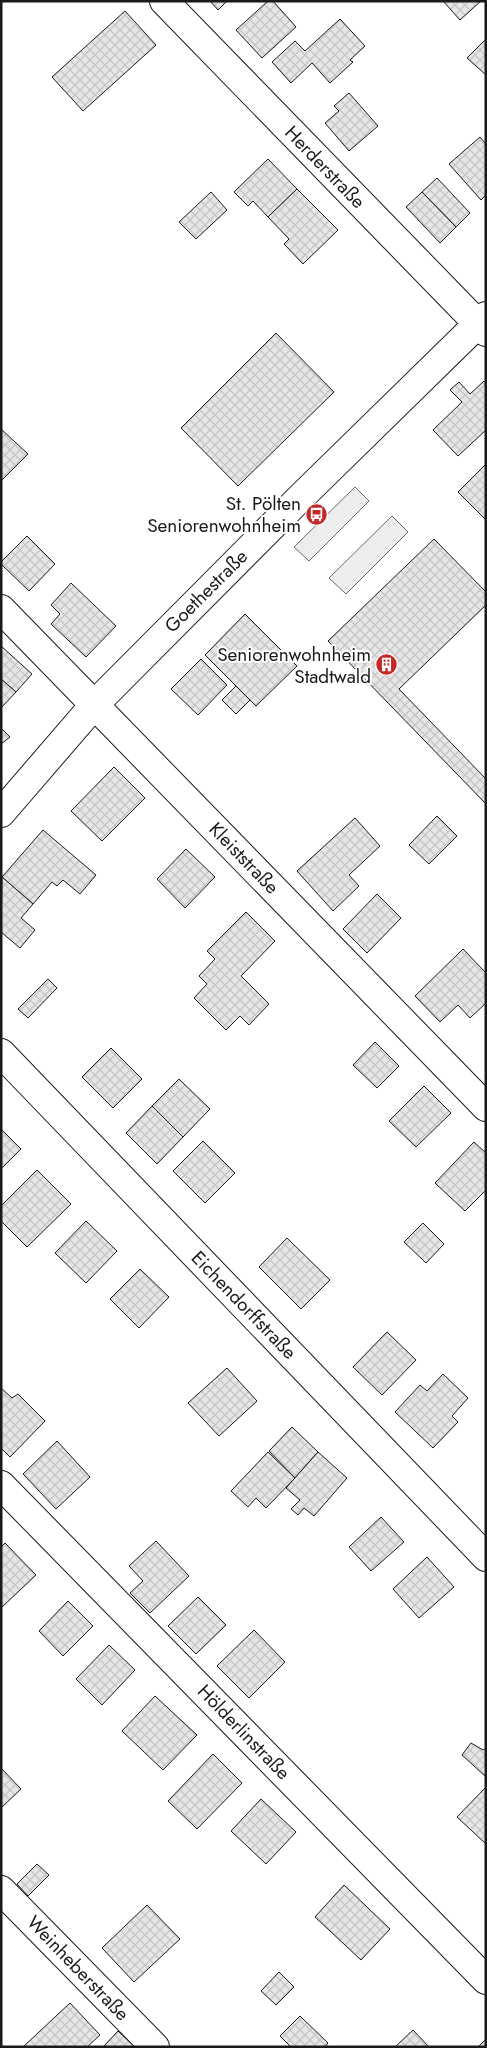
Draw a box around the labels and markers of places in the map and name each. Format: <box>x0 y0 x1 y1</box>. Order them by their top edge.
place label: St. Pölten Seniorenwohnheim <box>147 490 301 539</box>
bus stop icon: St. Pölten Seniorenwohnheim <box>305 502 329 526</box>
place label: Seniorenwohnheim Stadtwald <box>217 641 371 690</box>
building icon: Seniorenwohnheim Stadtwald <box>375 653 399 677</box>

